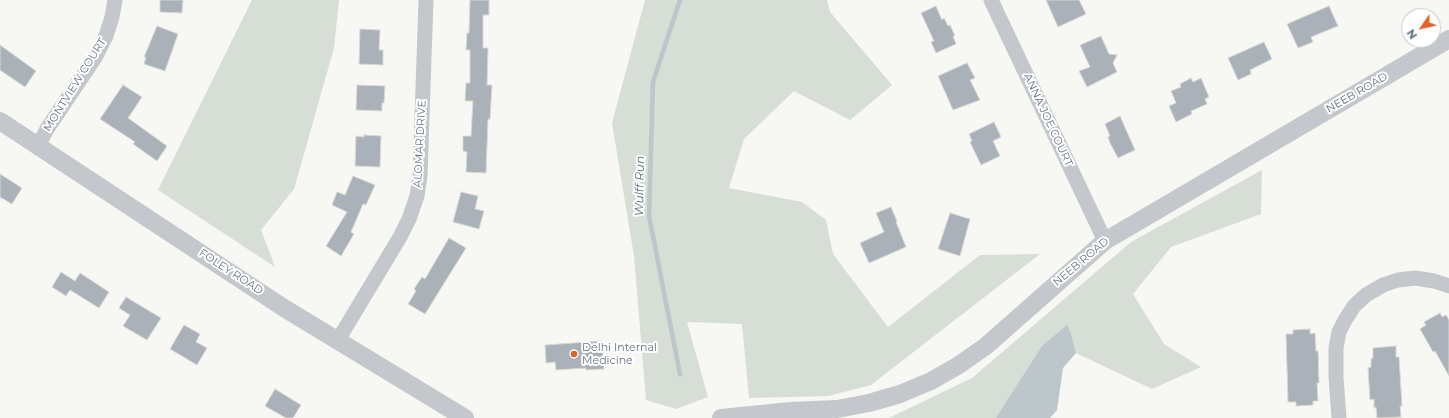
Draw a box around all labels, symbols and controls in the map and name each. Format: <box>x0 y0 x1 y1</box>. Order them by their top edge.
north arrow <box>1401 8 1441 48</box>
text: N <box>1404 27 1420 42</box>
street label: MONTVIEW COURT <box>41 36 109 134</box>
street label: NEEB ROAD <box>1324 70 1390 116</box>
street label: ANNA JOE COURT <box>1021 71 1075 169</box>
street label: ALOMAR DRIVE <box>411 100 429 188</box>
water label: Wulff Run <box>632 156 648 216</box>
street label: NEEB ROAD <box>1050 235 1112 289</box>
street label: FOLEY ROAD <box>196 246 266 298</box>
place label: Delhi Internal Medicine <box>582 341 657 367</box>
marker: Delhi Internal Medicine <box>569 349 579 359</box>

